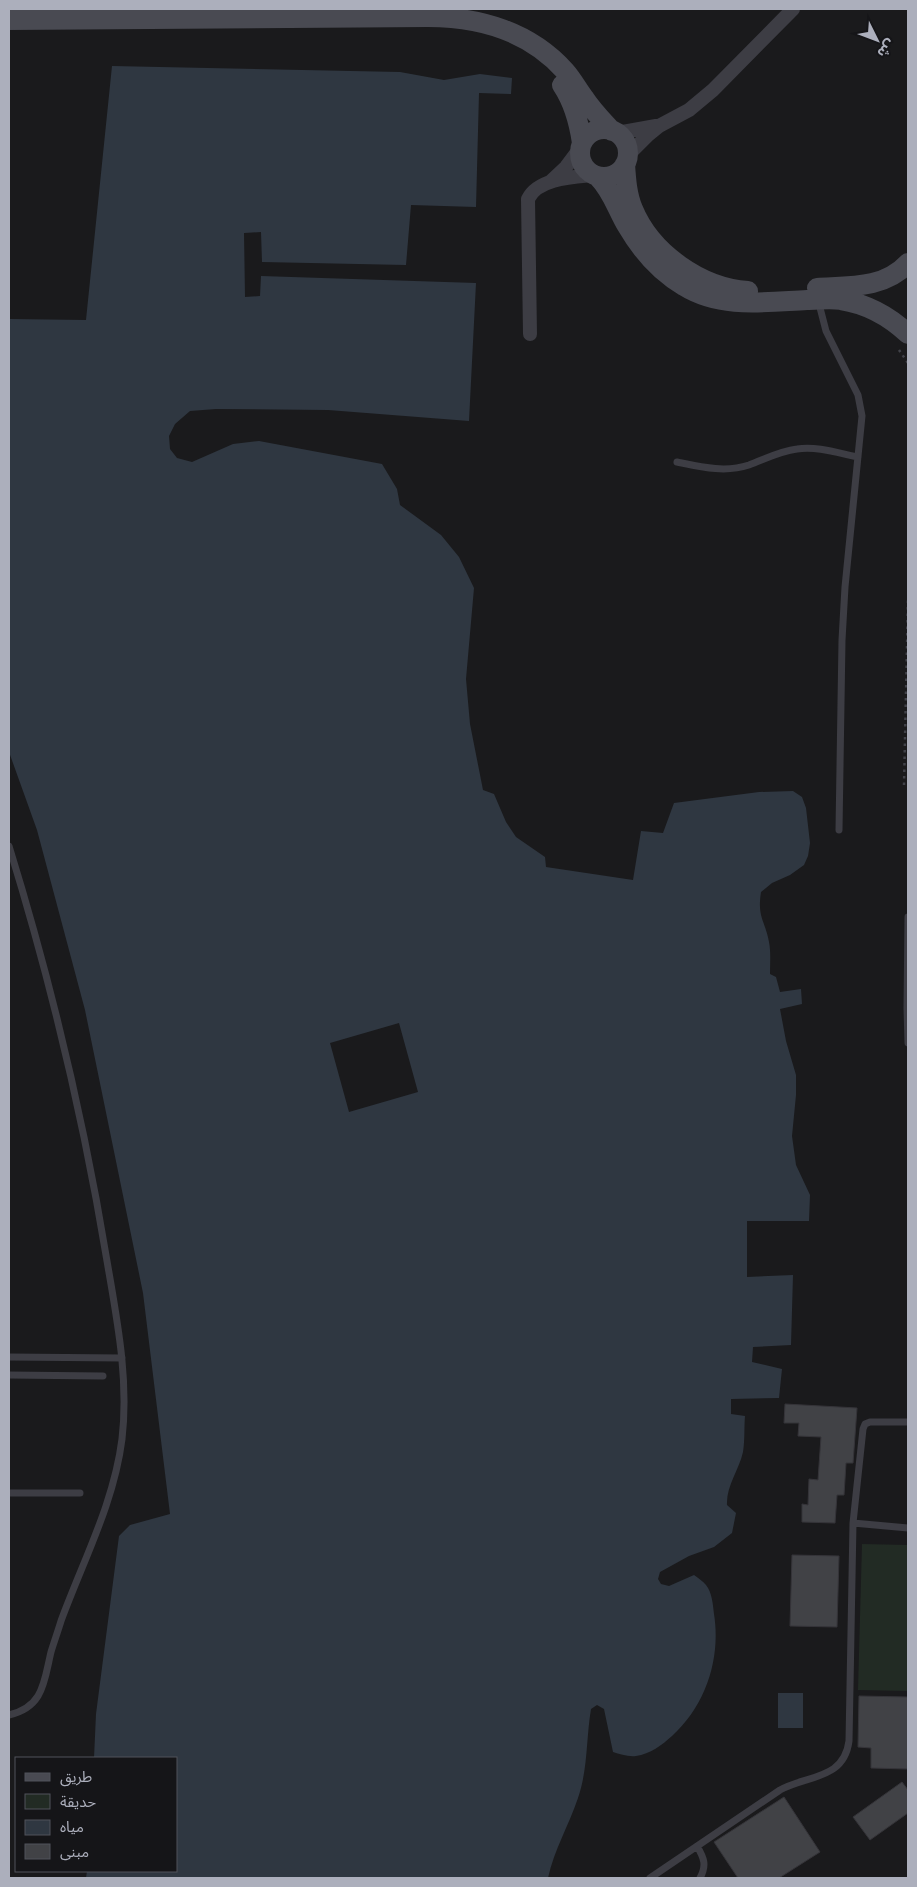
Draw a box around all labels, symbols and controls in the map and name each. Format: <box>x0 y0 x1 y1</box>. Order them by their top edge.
north arrow <box>852 15 902 65</box>
text: ش <box>872 34 900 62</box>
legend <box>15 1757 178 1872</box>
text: طريق <box>60 1767 92 1788</box>
text: حديقة <box>60 1792 96 1813</box>
text: مياه <box>60 1817 84 1838</box>
text: مبنى <box>60 1842 89 1863</box>

